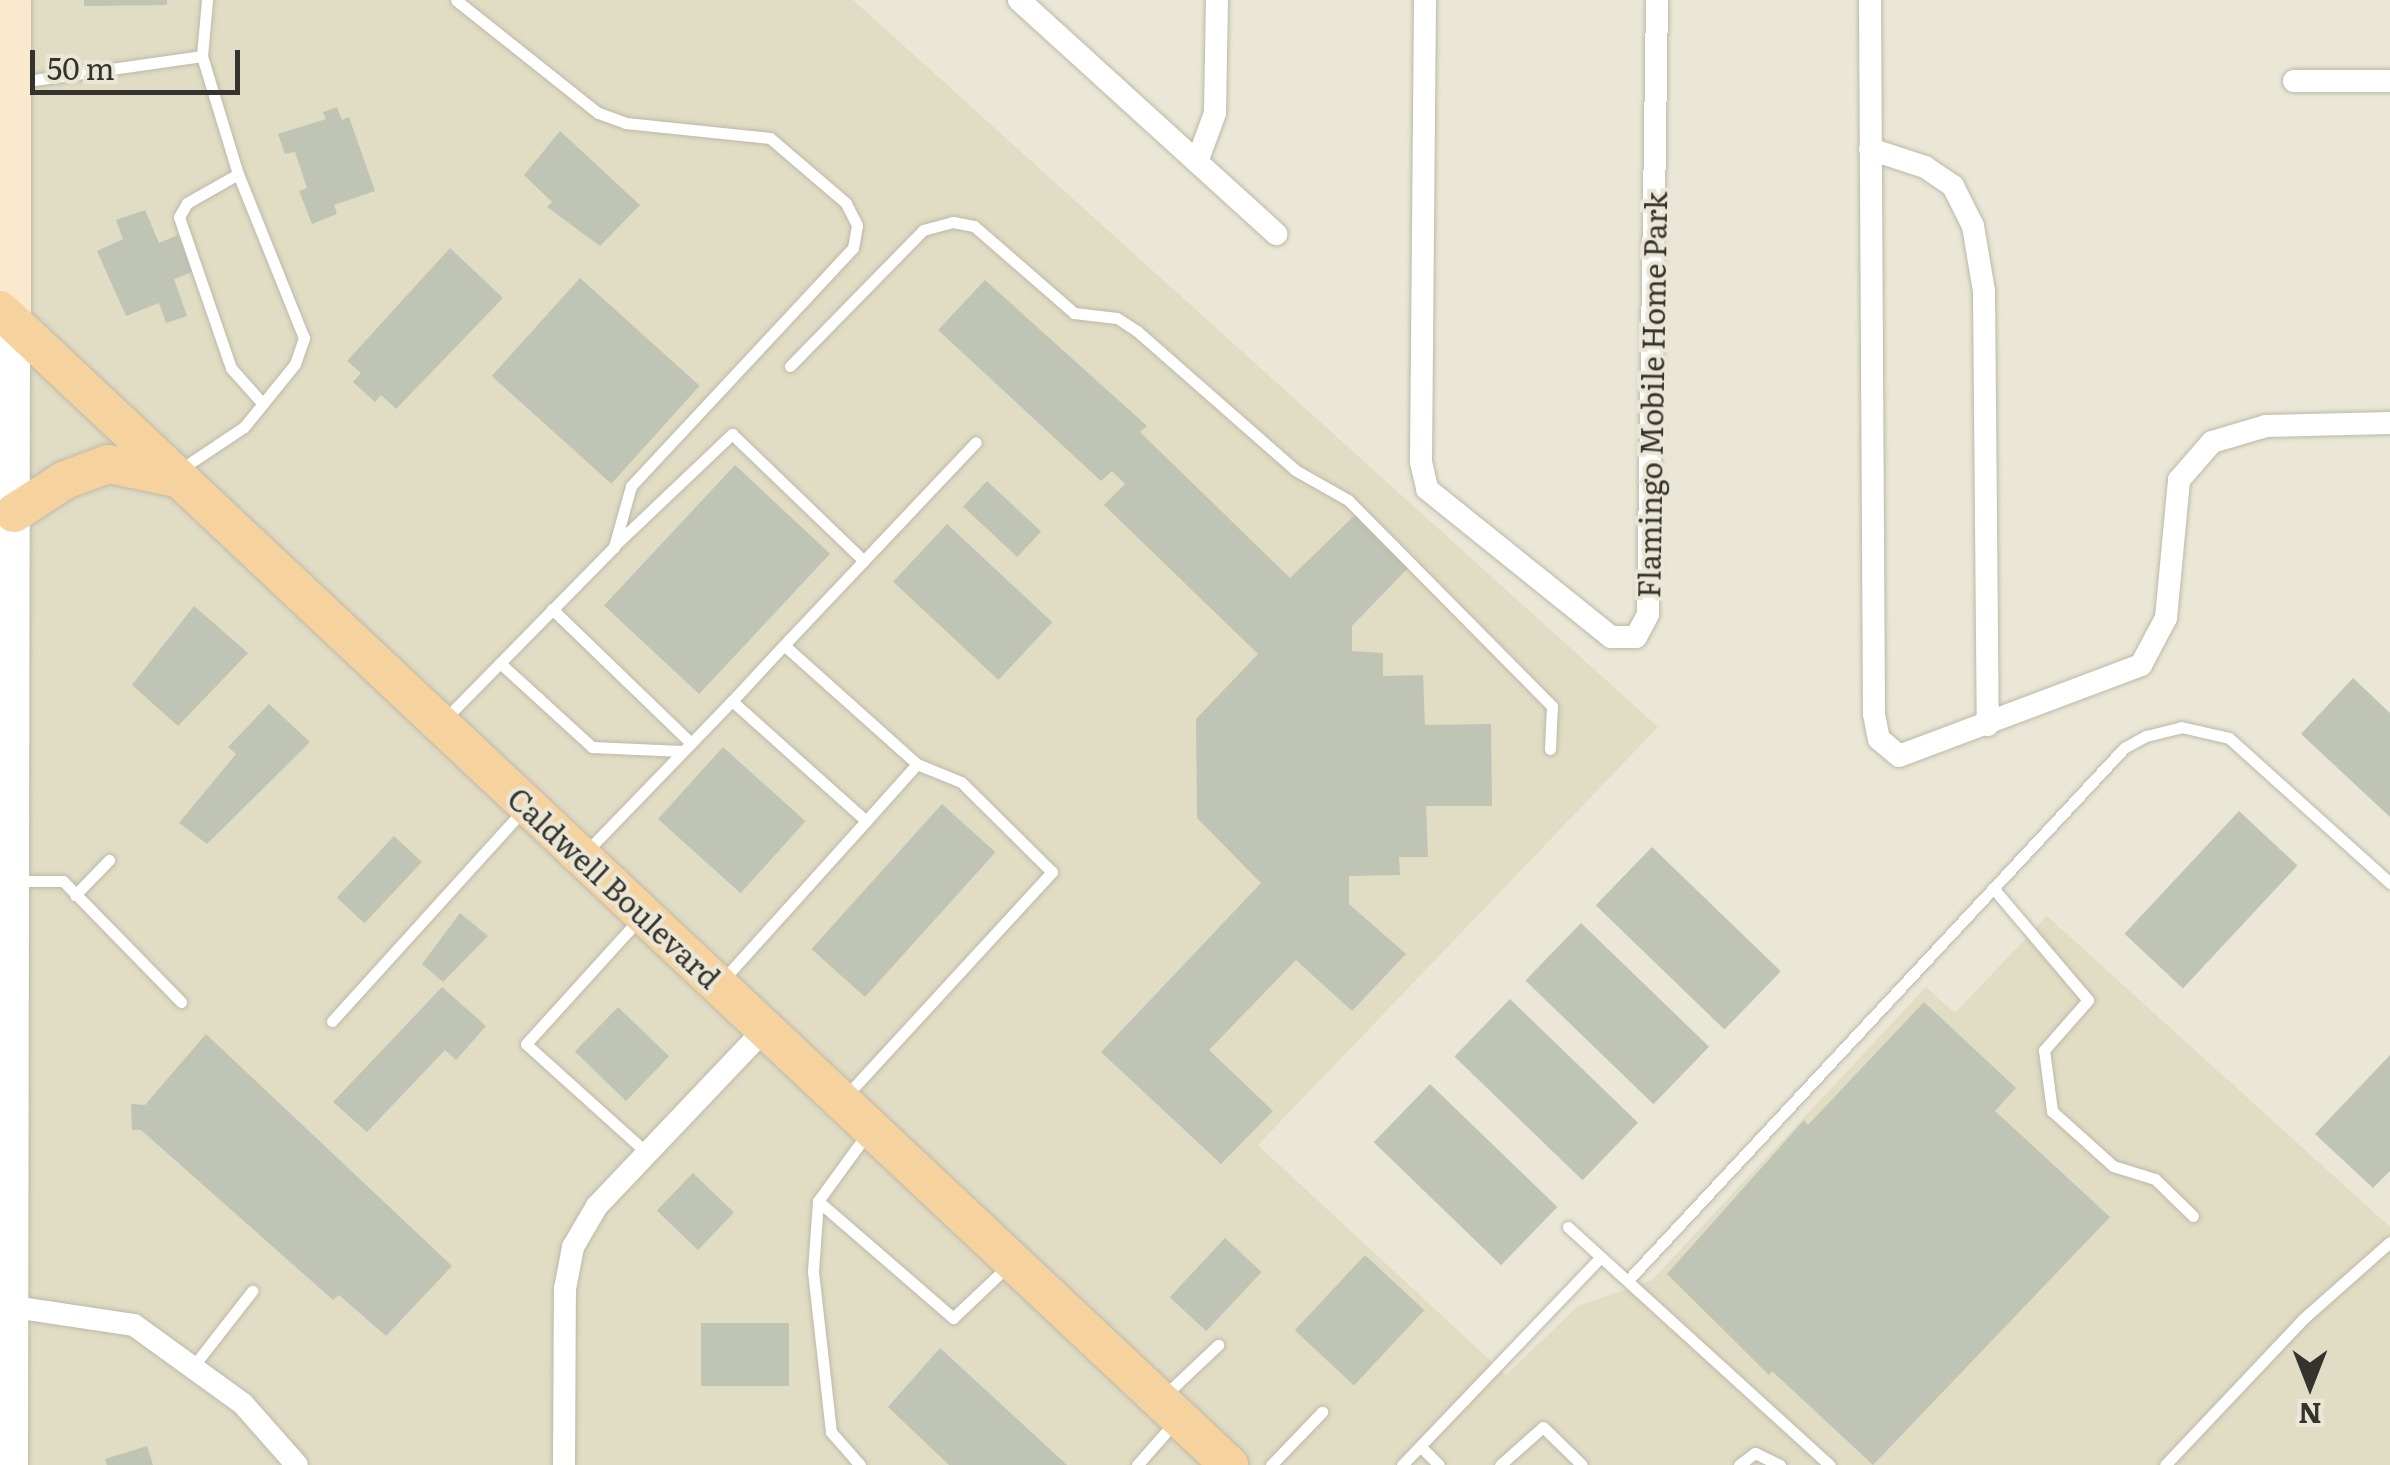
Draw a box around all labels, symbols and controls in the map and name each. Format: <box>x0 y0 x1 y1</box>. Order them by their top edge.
scale bar <box>35 30 245 92</box>
text: 50 m <box>47 45 115 89</box>
street label: Flamingo Mobile Home Park <box>1629 191 1673 599</box>
street label: Caldwell Boulevard <box>501 779 729 995</box>
north arrow <box>2260 1335 2360 1435</box>
text: N <box>2298 1394 2322 1436</box>

